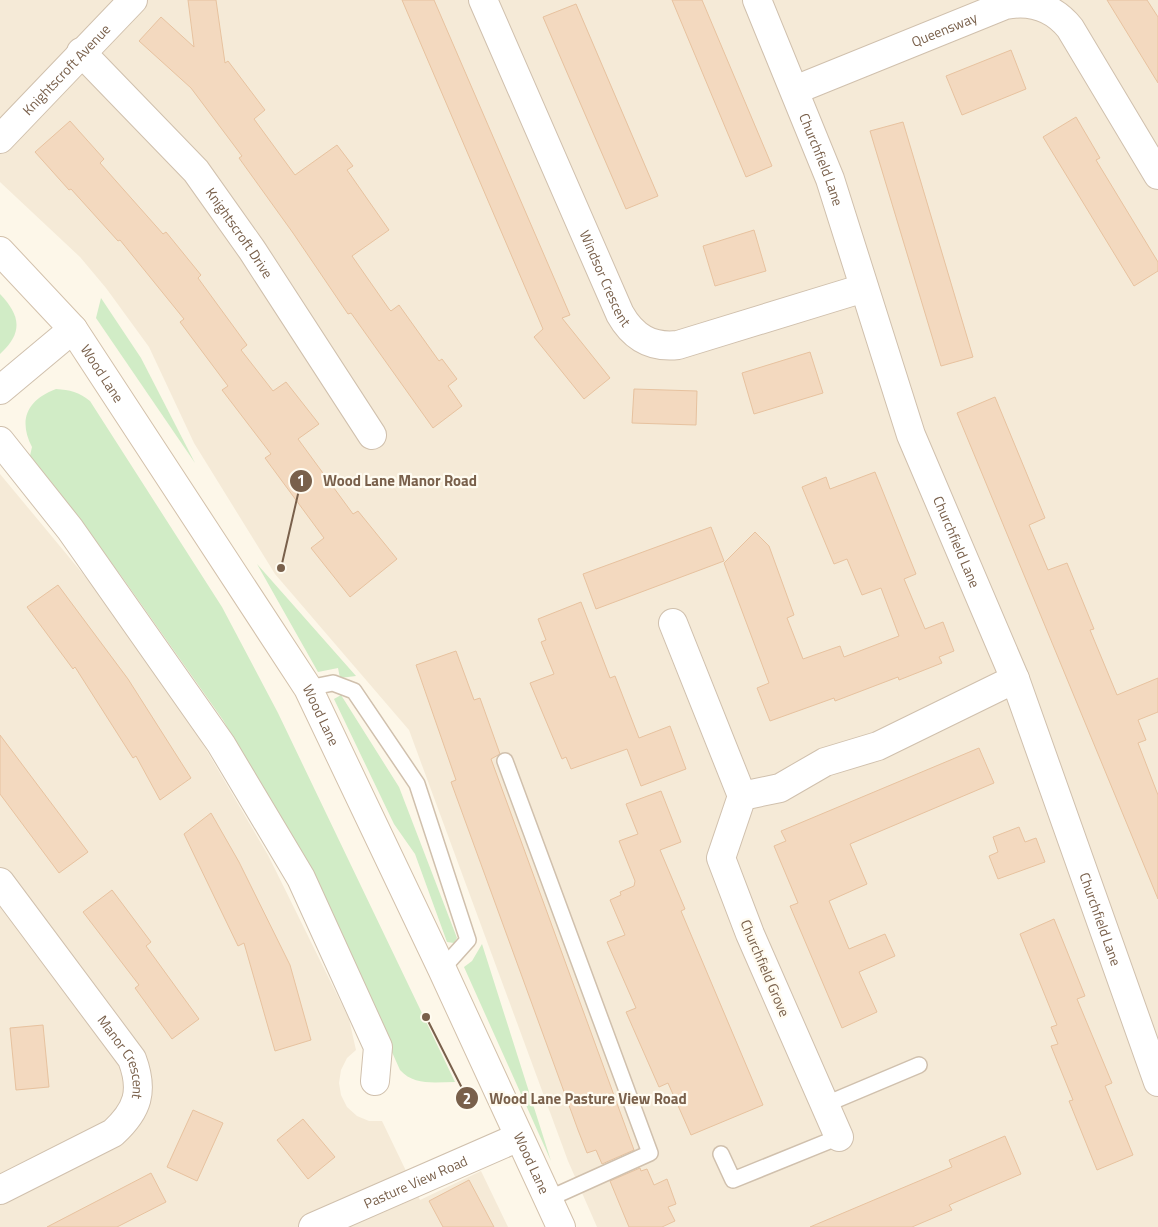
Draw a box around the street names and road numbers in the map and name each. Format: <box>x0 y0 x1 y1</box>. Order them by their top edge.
street label: Queensway <box>908 6 980 52</box>
street label: Knightscroft Avenue <box>17 19 115 120</box>
street label: Churchfield Lane <box>794 110 849 208</box>
street label: Knightscroft Drive <box>201 183 279 282</box>
street label: Windsor Crescent <box>575 227 636 331</box>
street label: Wood Lane <box>76 340 129 406</box>
street label: Churchfield Lane <box>928 493 986 591</box>
street label: Wood Lane <box>298 681 345 749</box>
street label: Churchfield Lane <box>1074 869 1127 969</box>
street label: Churchfield Grove <box>736 916 795 1020</box>
street label: Manor Crescent <box>93 1010 149 1101</box>
street label: Wood Lane <box>509 1129 555 1197</box>
street label: Pasture View Road <box>360 1150 471 1214</box>

